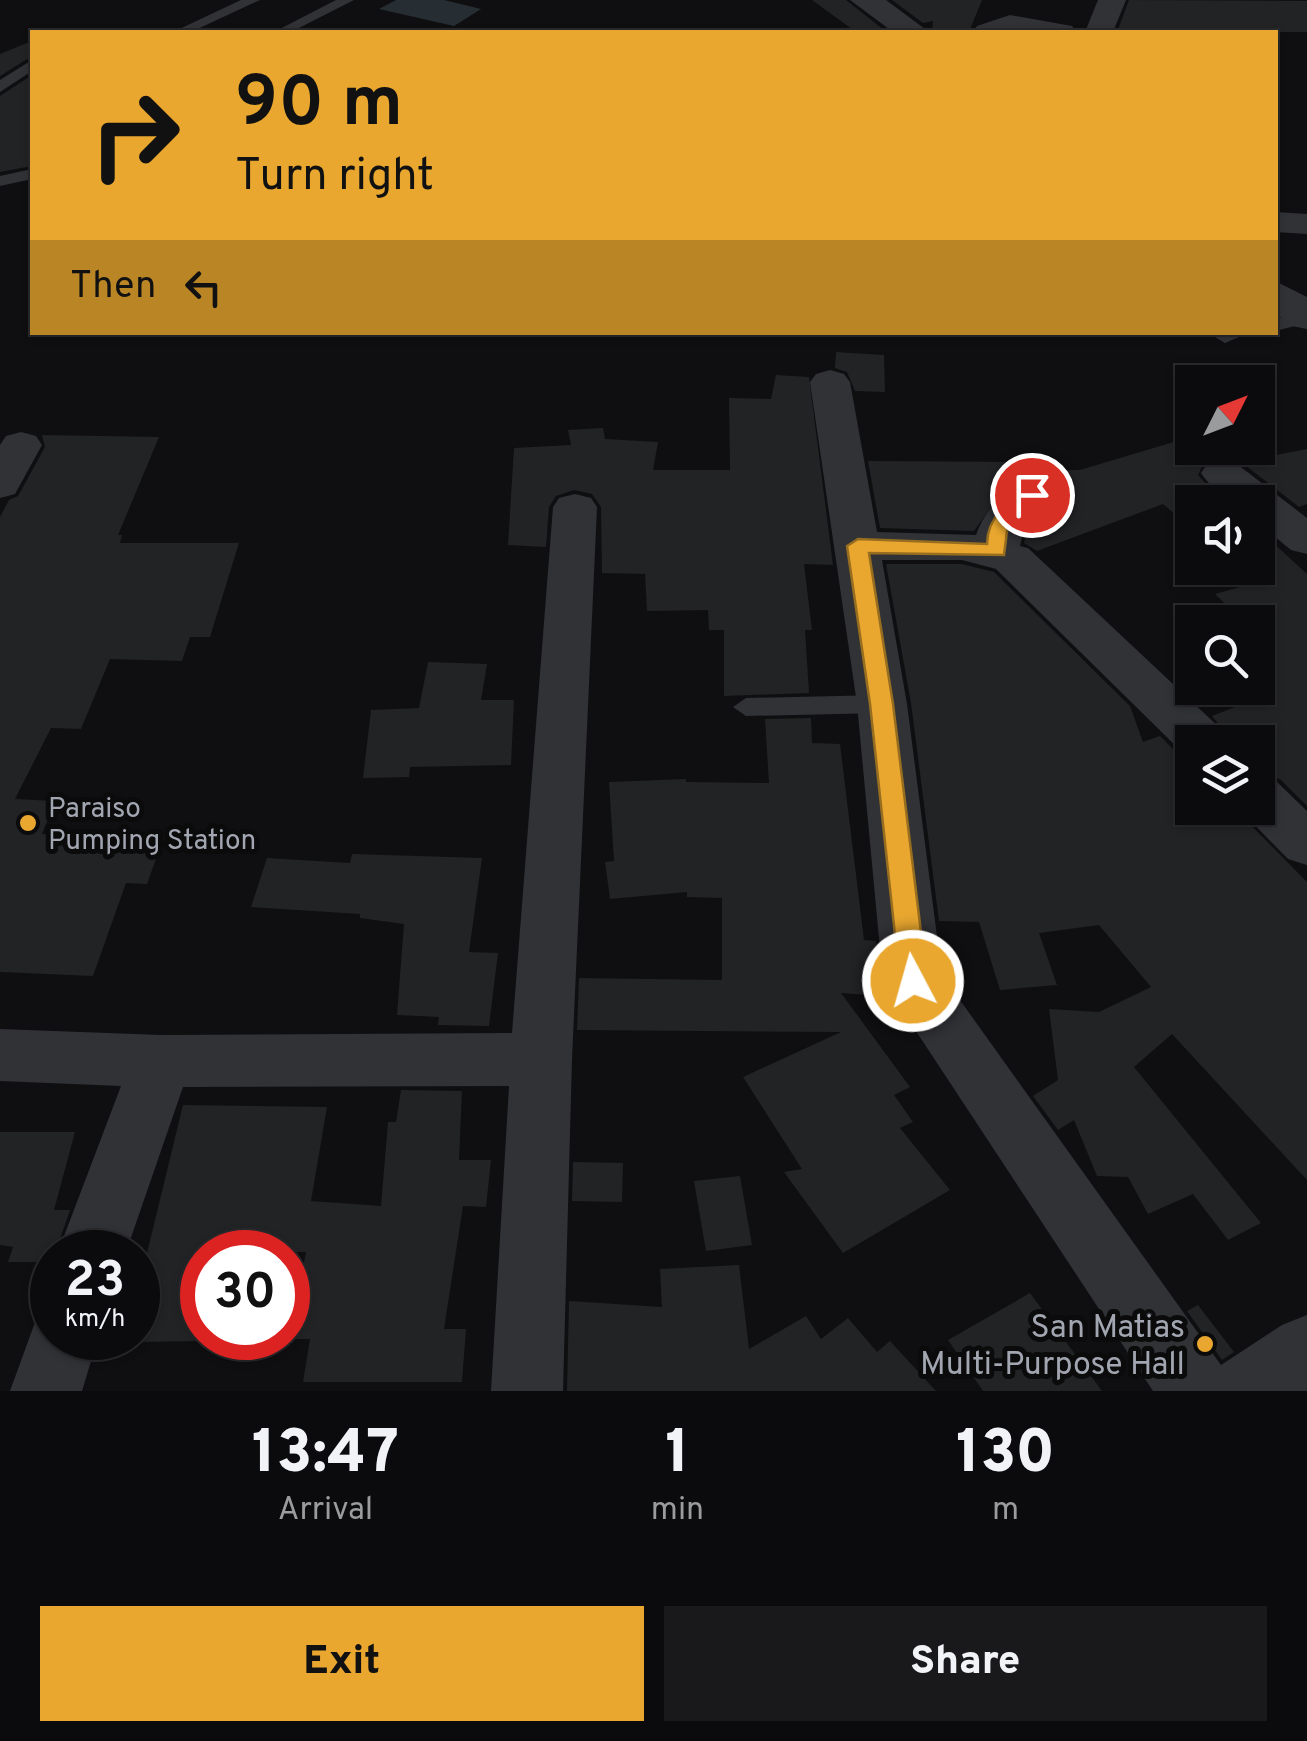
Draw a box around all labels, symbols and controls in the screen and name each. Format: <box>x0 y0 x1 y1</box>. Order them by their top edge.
text: 90 m <box>235 62 403 151</box>
icon: right <box>70 70 200 200</box>
text: Turn right <box>235 149 434 206</box>
icon: left <box>176 260 231 315</box>
text: Then <box>70 263 156 312</box>
north arrow <box>1175 365 1275 465</box>
map controls <box>1175 365 1275 825</box>
pin <box>990 453 1075 538</box>
icon: arrive <box>1005 468 1060 523</box>
button: sound <box>1175 485 1275 585</box>
button: search <box>1175 605 1275 705</box>
button: layers <box>1175 725 1275 825</box>
place label: Paraiso Pumping Station <box>48 792 256 860</box>
marker: Paraiso Pumping Station <box>17 812 39 834</box>
position arrow <box>861 929 965 1033</box>
speed limit sign: 30 <box>180 1230 310 1360</box>
text: 23 <box>65 1251 125 1314</box>
text: km/h <box>65 1304 125 1336</box>
place label: San Matias Multi-Purpose Hall <box>920 1309 1185 1386</box>
marker: San Matias Multi-Purpose Hall <box>1194 1333 1216 1355</box>
text: 13:47 <box>252 1418 399 1494</box>
text: 1 <box>665 1418 690 1494</box>
text: 130 <box>956 1418 1055 1494</box>
text: Arrival <box>278 1491 373 1531</box>
text: min <box>651 1491 704 1531</box>
text: m <box>992 1491 1019 1531</box>
button: Exit <box>40 1606 644 1721</box>
button: Share <box>664 1606 1267 1721</box>

